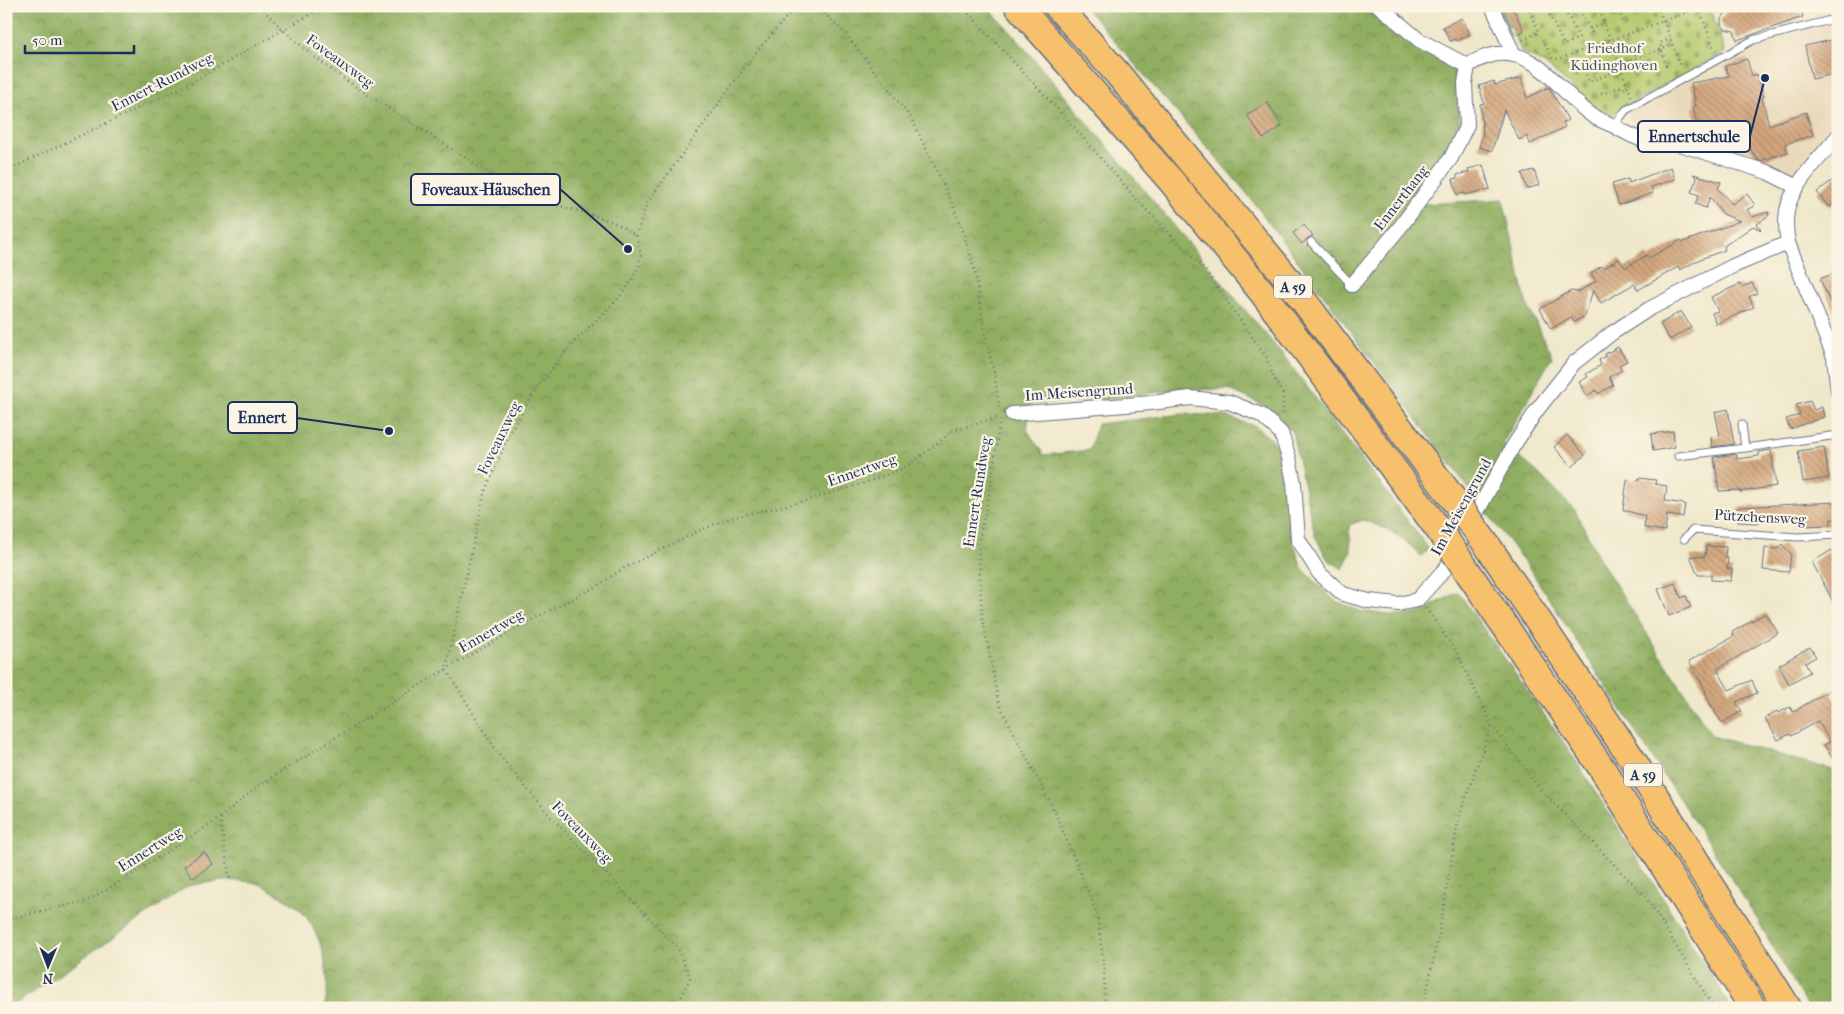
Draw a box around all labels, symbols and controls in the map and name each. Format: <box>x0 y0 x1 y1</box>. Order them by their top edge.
scale bar <box>25 22 134 54</box>
street label: Foveauxweg <box>303 30 378 92</box>
text: 50 m <box>32 31 63 49</box>
park label: Friedhof Küdinghoven <box>1570 39 1658 74</box>
street label: Ennert-Rundweg <box>108 48 217 115</box>
callout: Ennertschule <box>1638 121 1750 152</box>
text: Ennertschule <box>1648 127 1740 146</box>
street label: Ennerthang <box>1370 161 1433 234</box>
callout: Foveaux-Häuschen <box>411 174 560 205</box>
text: Foveaux-Häuschen <box>421 180 551 199</box>
road number: A 59 <box>1274 276 1312 298</box>
street label: Im Meisengrund <box>1024 379 1135 405</box>
street label: Foveauxweg <box>473 397 525 478</box>
callout: Ennert <box>228 402 297 433</box>
text: Ennert <box>238 408 287 427</box>
street label: Ennert-Rundweg <box>959 434 995 549</box>
street label: Ennertweg <box>825 449 900 490</box>
street label: Im Meisengrund <box>1427 454 1496 559</box>
street label: Pützchensweg <box>1713 506 1808 528</box>
street label: Ennertweg <box>455 605 528 657</box>
road number: A 59 <box>1624 764 1662 786</box>
street label: Foveauxweg <box>548 797 617 868</box>
street label: Ennertweg <box>115 822 186 876</box>
north arrow <box>22 942 72 992</box>
text: N <box>42 970 53 987</box>

